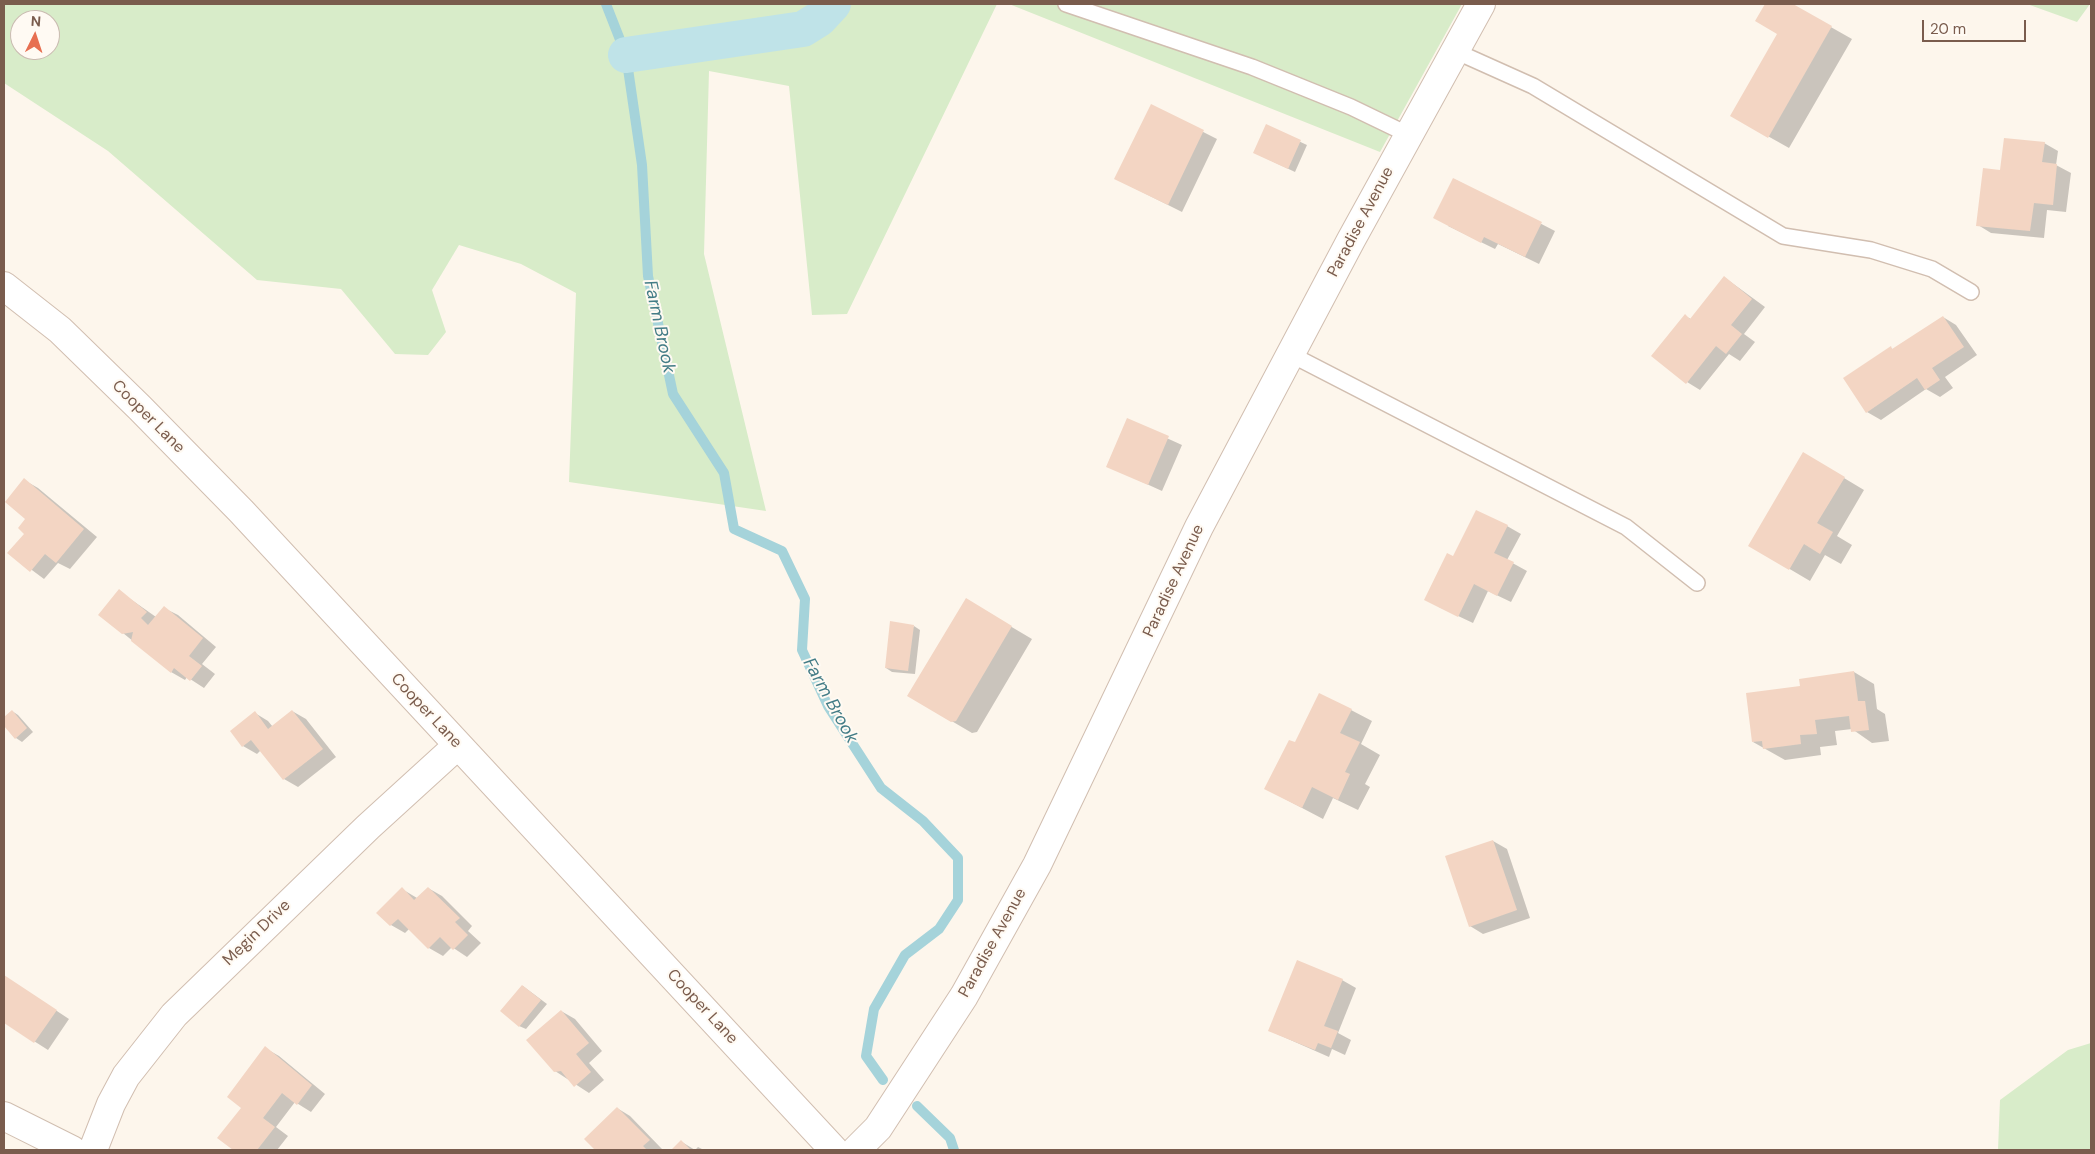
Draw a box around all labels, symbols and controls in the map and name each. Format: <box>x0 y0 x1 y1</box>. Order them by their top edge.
north arrow <box>10 10 60 60</box>
scale bar <box>1925 10 2029 42</box>
text: N <box>30 12 42 30</box>
text: 20 m <box>1930 19 1966 39</box>
street label: Paradise Avenue <box>1324 164 1398 280</box>
water label: Farm Brook <box>639 279 679 375</box>
street label: Cooper Lane <box>108 377 188 457</box>
street label: Paradise Avenue <box>1140 522 1208 640</box>
water label: Farm Brook <box>798 654 862 748</box>
street label: Cooper Lane <box>387 670 465 752</box>
street label: Paradise Avenue <box>955 885 1031 1001</box>
street label: Megin Drive <box>219 896 295 970</box>
street label: Cooper Lane <box>663 966 741 1048</box>

